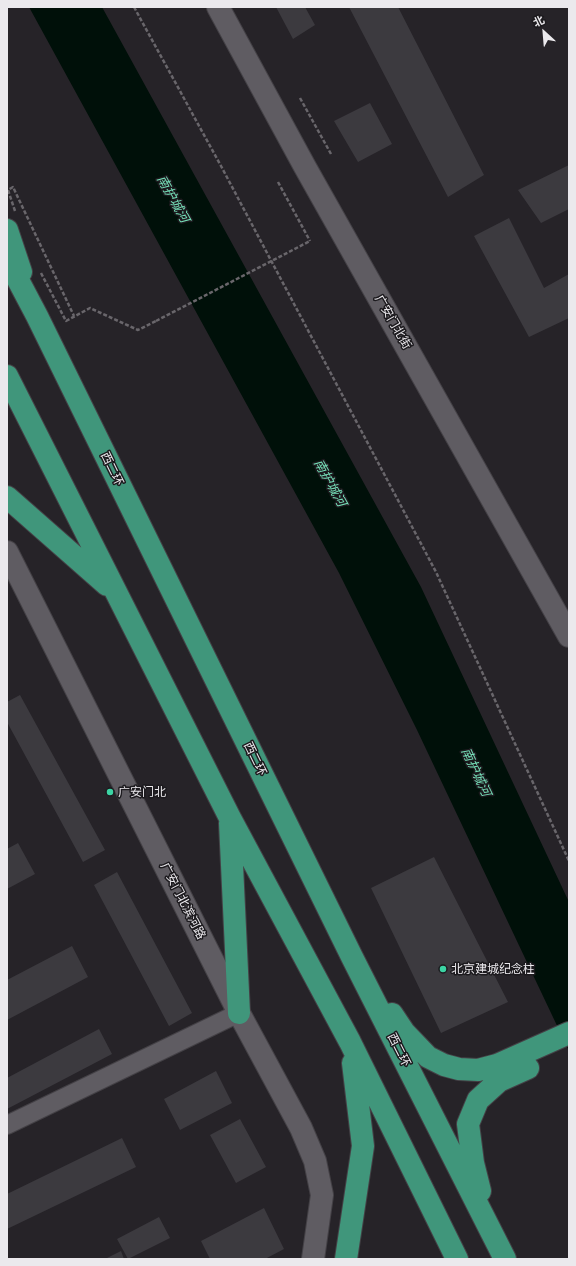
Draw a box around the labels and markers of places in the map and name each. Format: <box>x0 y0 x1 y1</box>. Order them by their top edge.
place label: 广安门北 <box>118 785 166 799</box>
marker: 广安门北 <box>105 787 115 797</box>
place label: 北京建城纪念柱 <box>451 962 535 976</box>
marker: 北京建城纪念柱 <box>438 964 448 974</box>

